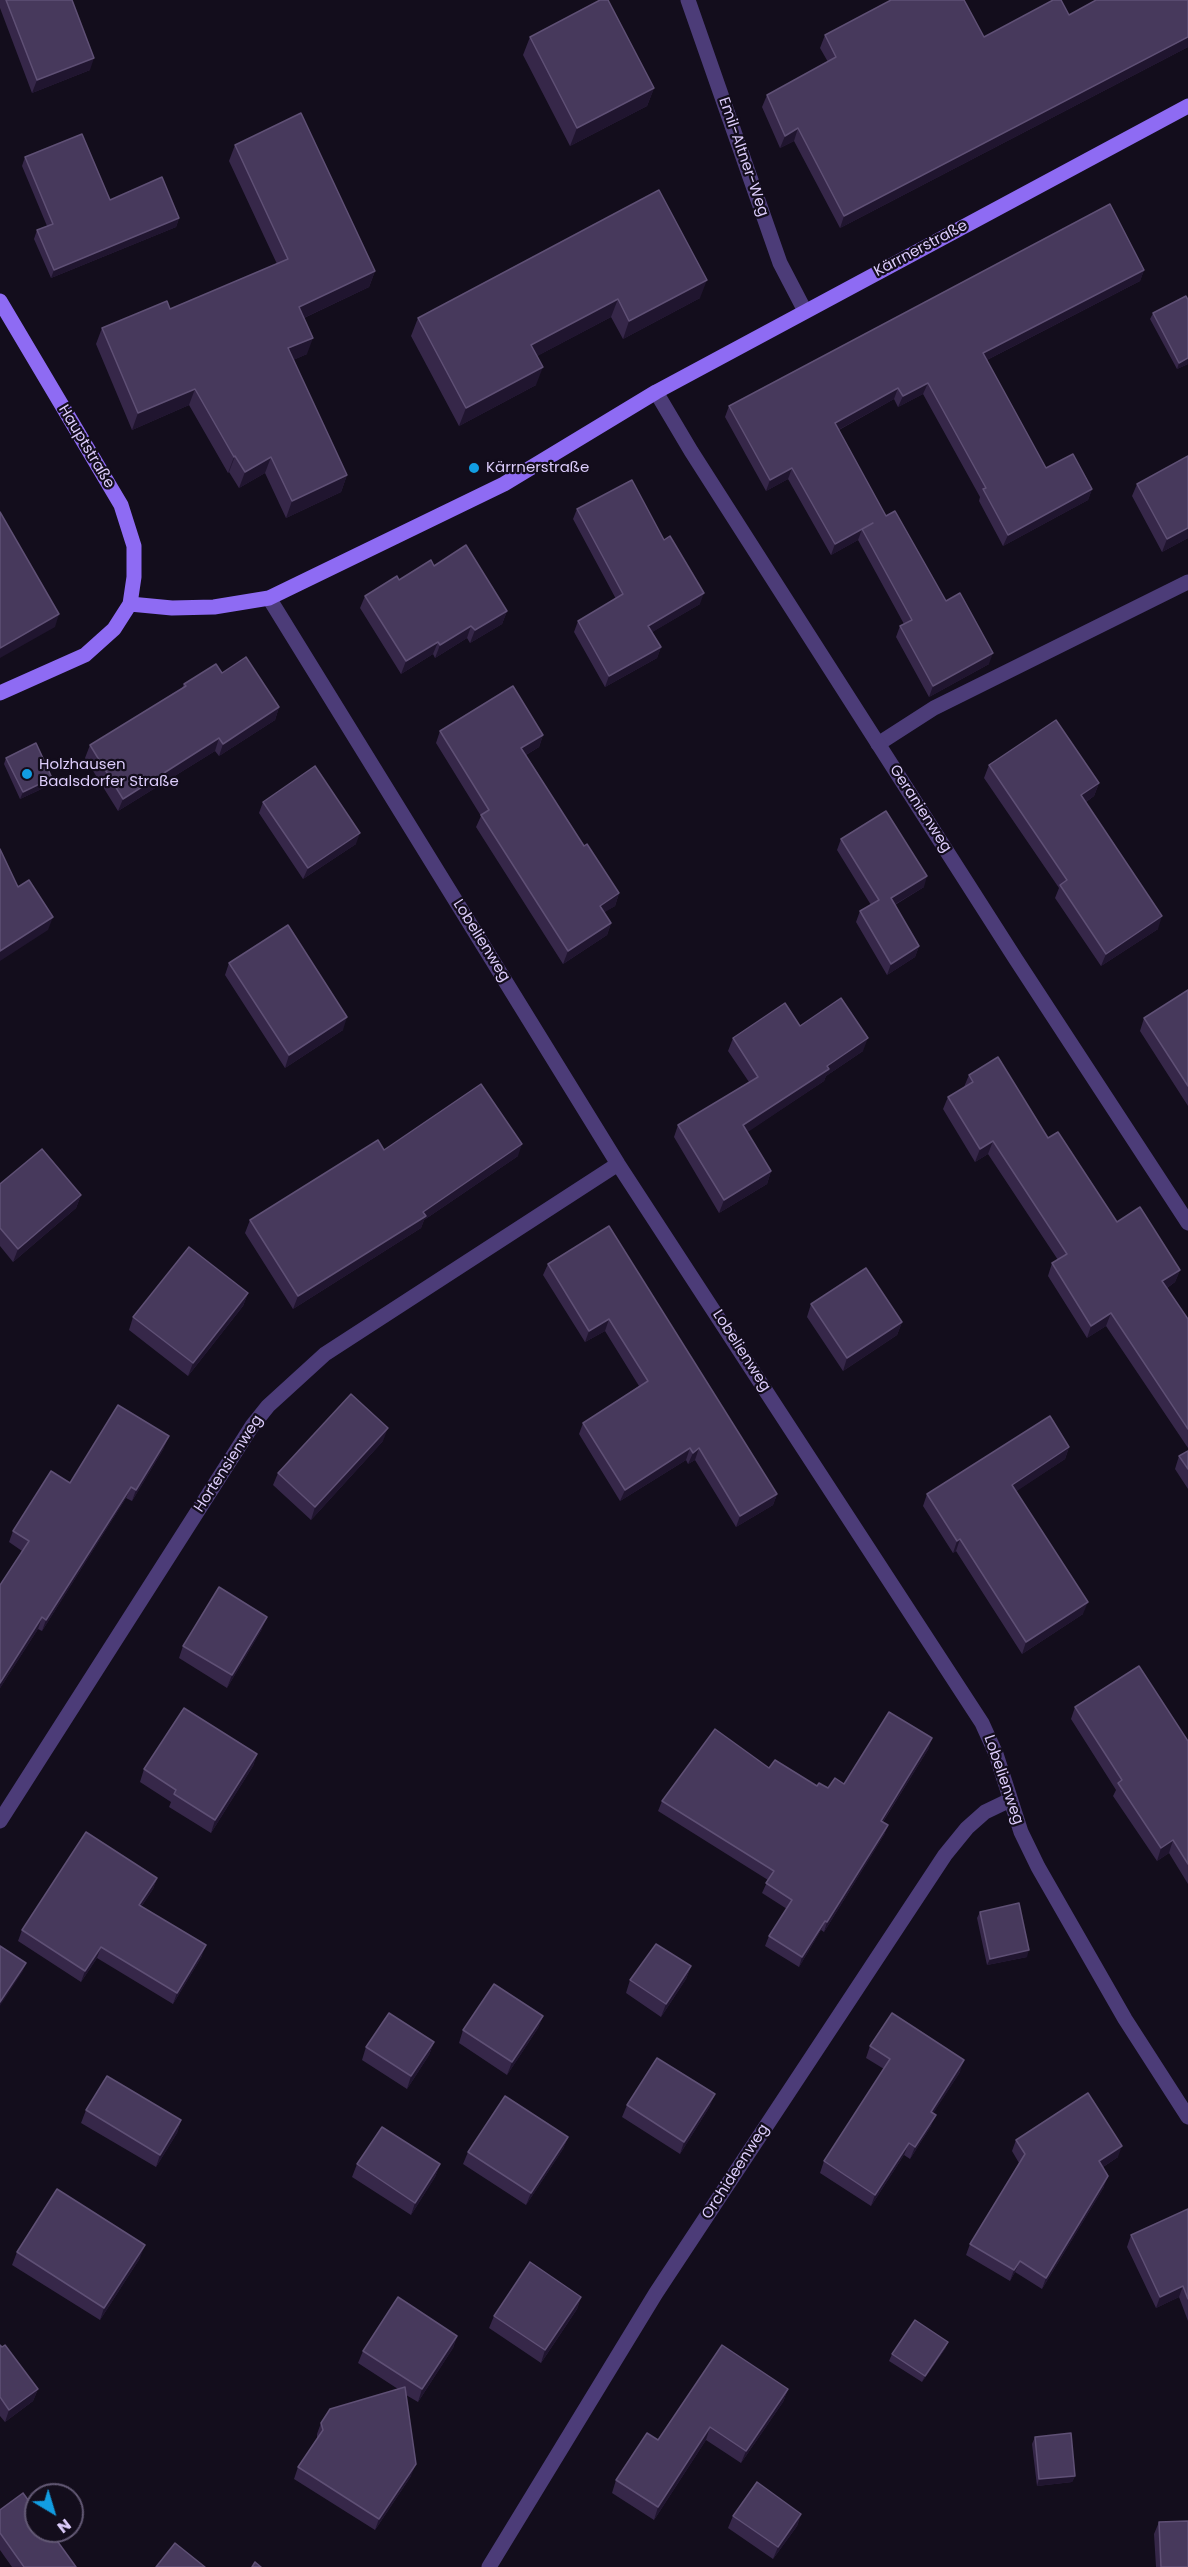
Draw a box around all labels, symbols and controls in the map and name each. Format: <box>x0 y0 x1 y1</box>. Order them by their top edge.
street label: Emil-Altner-Weg <box>714 95 772 219</box>
street label: Kärrnerstraße <box>871 217 971 281</box>
street label: Hauptstraße <box>54 402 118 492</box>
place label: Kärrnerstraße <box>486 459 589 477</box>
marker: Kärrnerstraße <box>467 461 481 475</box>
place label: Holzhausen Baalsdorfer Straße <box>39 756 179 791</box>
street label: Geranienweg <box>885 762 955 856</box>
marker: Holzhausen Baalsdorfer Straße <box>20 767 34 781</box>
street label: Lobelienweg <box>449 897 513 985</box>
street label: Lobelienweg <box>708 1307 774 1395</box>
street label: Hortensienweg <box>191 1412 267 1516</box>
street label: Lobelienweg <box>979 1733 1027 1827</box>
street label: Orchideenweg <box>699 2121 773 2223</box>
north arrow <box>24 2483 84 2543</box>
text: N <box>52 2513 76 2539</box>

